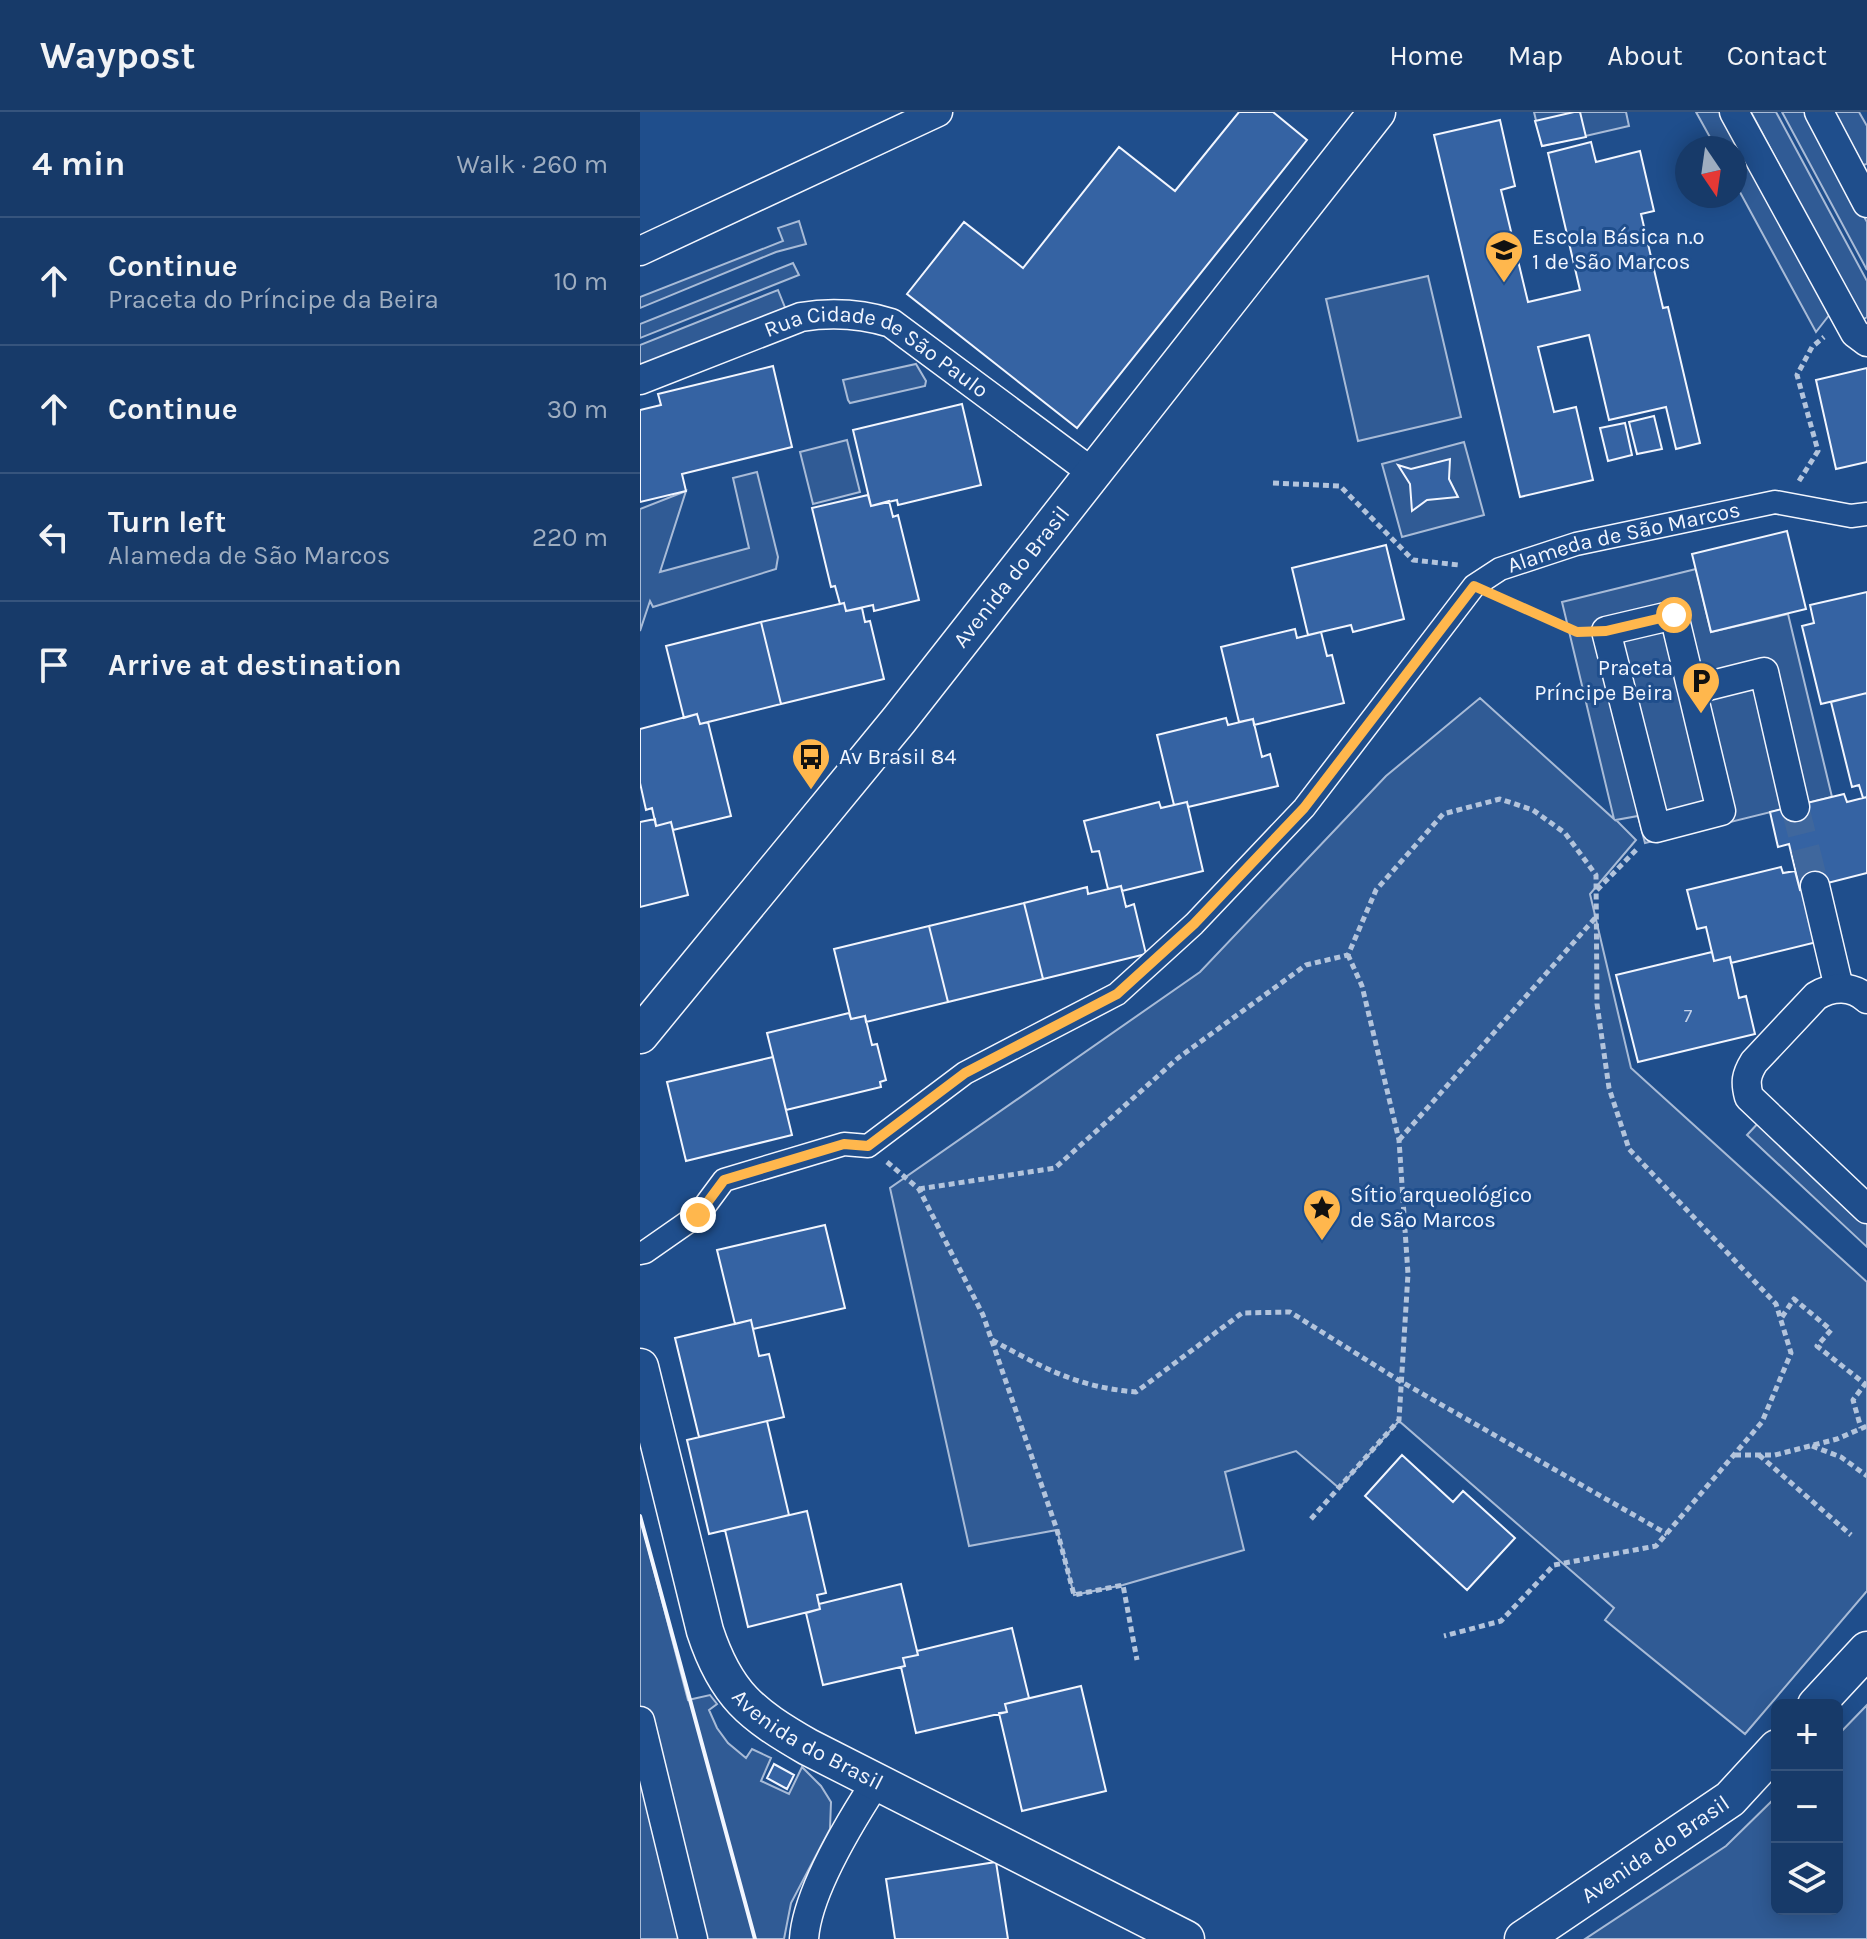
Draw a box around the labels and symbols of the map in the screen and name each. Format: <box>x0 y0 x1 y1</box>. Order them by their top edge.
north arrow <box>1675 136 1747 208</box>
place label: Escola Básica n.º 1 de São Marcos <box>1532 224 1705 275</box>
school or university icon: Escola Básica n.º 1 de São Marcos <box>1483 229 1525 284</box>
street label: Rua Cidade de São Paulo <box>760 301 993 404</box>
street label: Alameda de São Marcos <box>1504 497 1743 579</box>
street label: Avenida do Brasil <box>948 501 1075 653</box>
route start <box>1656 597 1692 633</box>
place label: Praceta Príncipe Beira <box>1534 655 1673 706</box>
parking icon: Praceta Príncipe Beira <box>1680 660 1722 715</box>
bus stop icon: Av Brasil 84 <box>790 736 832 791</box>
place label: Av Brasil 84 <box>839 744 956 770</box>
house number: 7 <box>1684 1005 1693 1027</box>
place label: Sítio arqueológico de São Marcos <box>1350 1182 1532 1233</box>
place icon: Sítio arqueológico de São Marcos <box>1301 1187 1343 1242</box>
route end <box>680 1197 716 1233</box>
street label: Avenida do Brasil <box>726 1684 888 1796</box>
street label: Avenida do Brasil <box>1577 1790 1735 1909</box>

